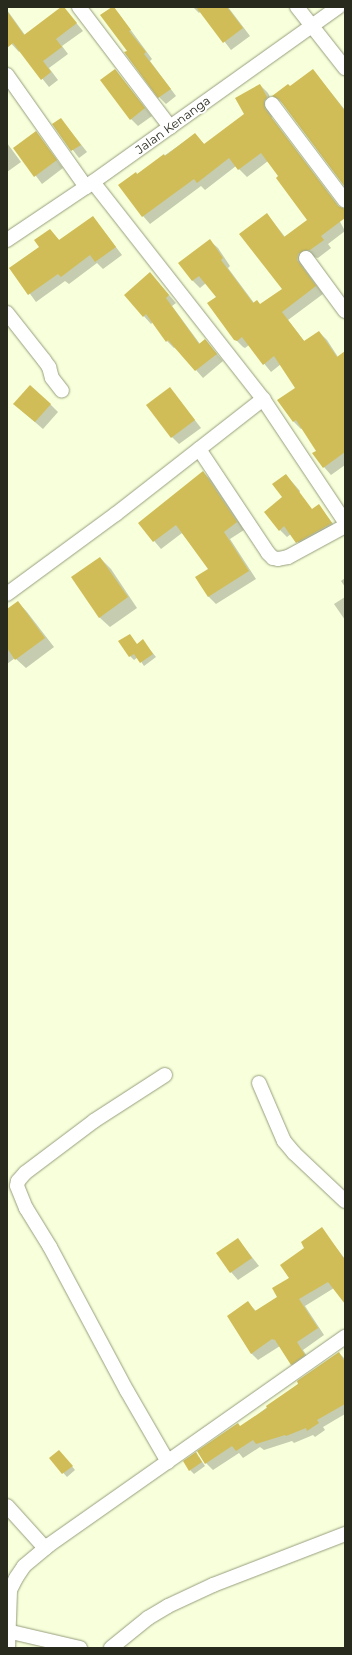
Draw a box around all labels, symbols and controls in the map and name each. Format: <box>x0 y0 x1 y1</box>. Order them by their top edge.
street label: Jalan Kenanga <box>133 93 213 157</box>

